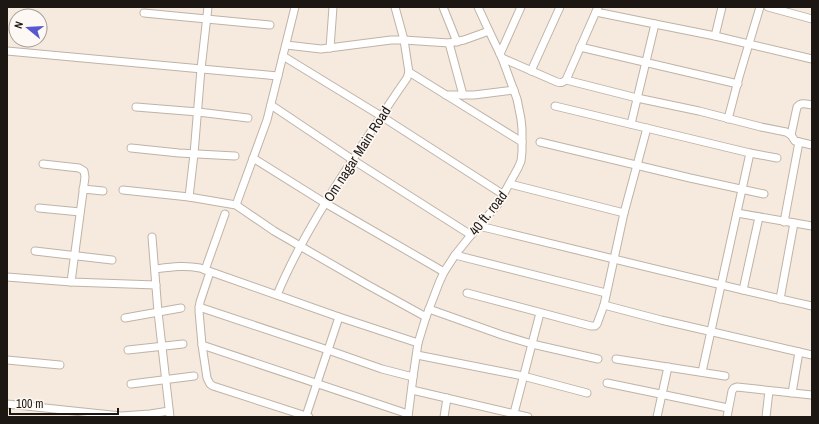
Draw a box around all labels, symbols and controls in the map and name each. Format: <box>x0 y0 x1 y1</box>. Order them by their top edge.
north arrow <box>8 8 48 48</box>
text: N <box>11 20 26 30</box>
street label: Om nagar Main Road <box>319 103 395 205</box>
street label: 40 ft. road <box>465 187 511 239</box>
scale bar <box>10 390 118 416</box>
text: 100 m <box>16 396 43 412</box>

